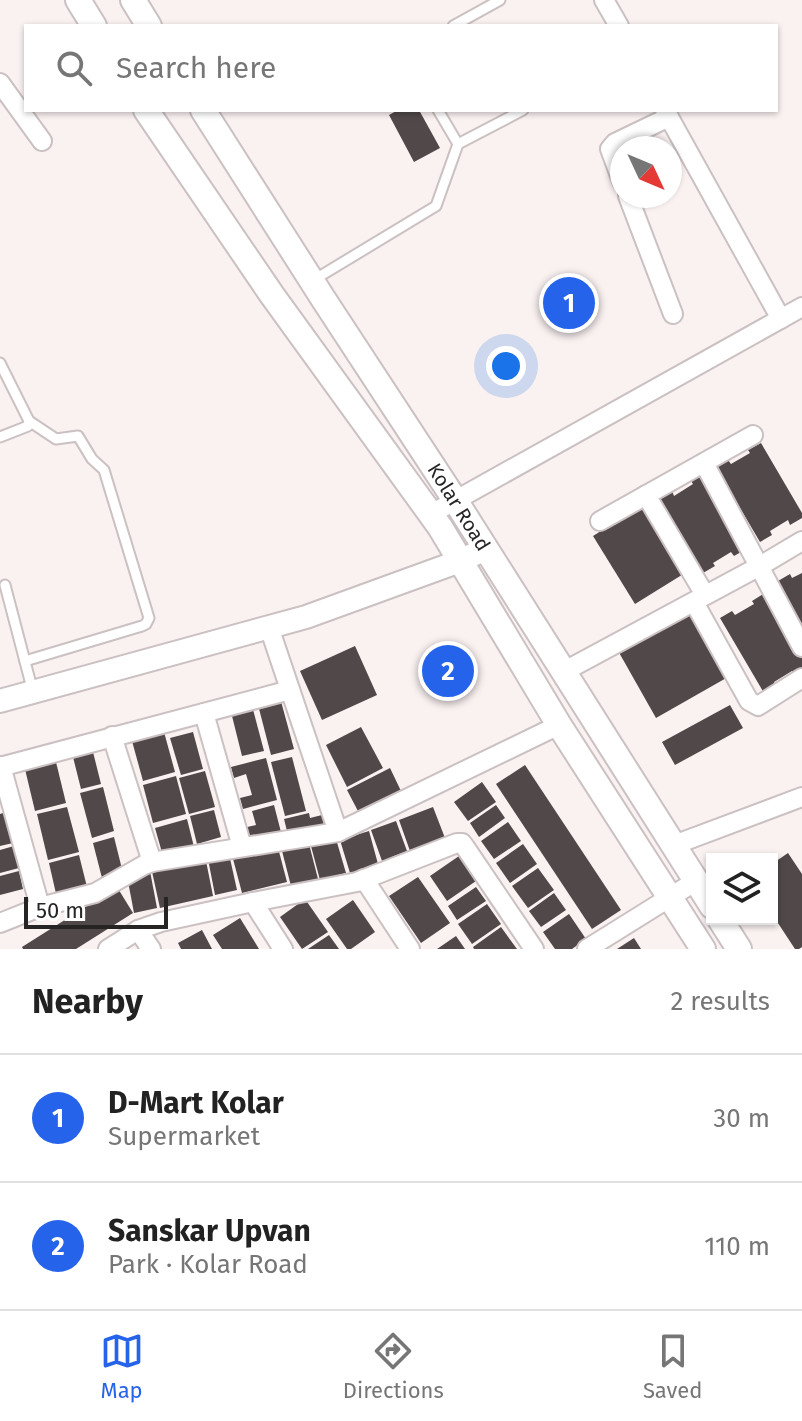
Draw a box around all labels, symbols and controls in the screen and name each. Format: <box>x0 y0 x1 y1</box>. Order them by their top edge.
search box <box>24 24 778 112</box>
icon: search <box>52 46 96 90</box>
text: Search here <box>116 50 276 86</box>
north arrow <box>610 136 682 208</box>
pin: 1 <box>543 273 595 333</box>
your location <box>486 346 526 386</box>
street label: Kolar Road <box>423 459 495 555</box>
pin: 2 <box>422 641 474 701</box>
map controls <box>706 853 778 925</box>
button: layers <box>706 853 778 925</box>
scale bar <box>24 893 168 929</box>
text: 50 m <box>36 897 84 924</box>
text: Nearby <box>32 981 143 1022</box>
text: 2 results <box>670 986 770 1017</box>
text: D-Mart Kolar <box>108 1085 284 1121</box>
text: 1 <box>52 1103 64 1134</box>
text: 30 m <box>713 1103 770 1134</box>
text: Supermarket <box>108 1121 260 1152</box>
text: Sanskar Upvan <box>108 1213 311 1249</box>
text: 2 <box>51 1231 65 1262</box>
text: 110 m <box>704 1231 770 1262</box>
text: Park · Kolar Road <box>108 1249 308 1280</box>
tab: Map <box>100 1329 144 1404</box>
tab: Directions <box>343 1329 444 1404</box>
tab: Saved <box>643 1329 702 1404</box>

